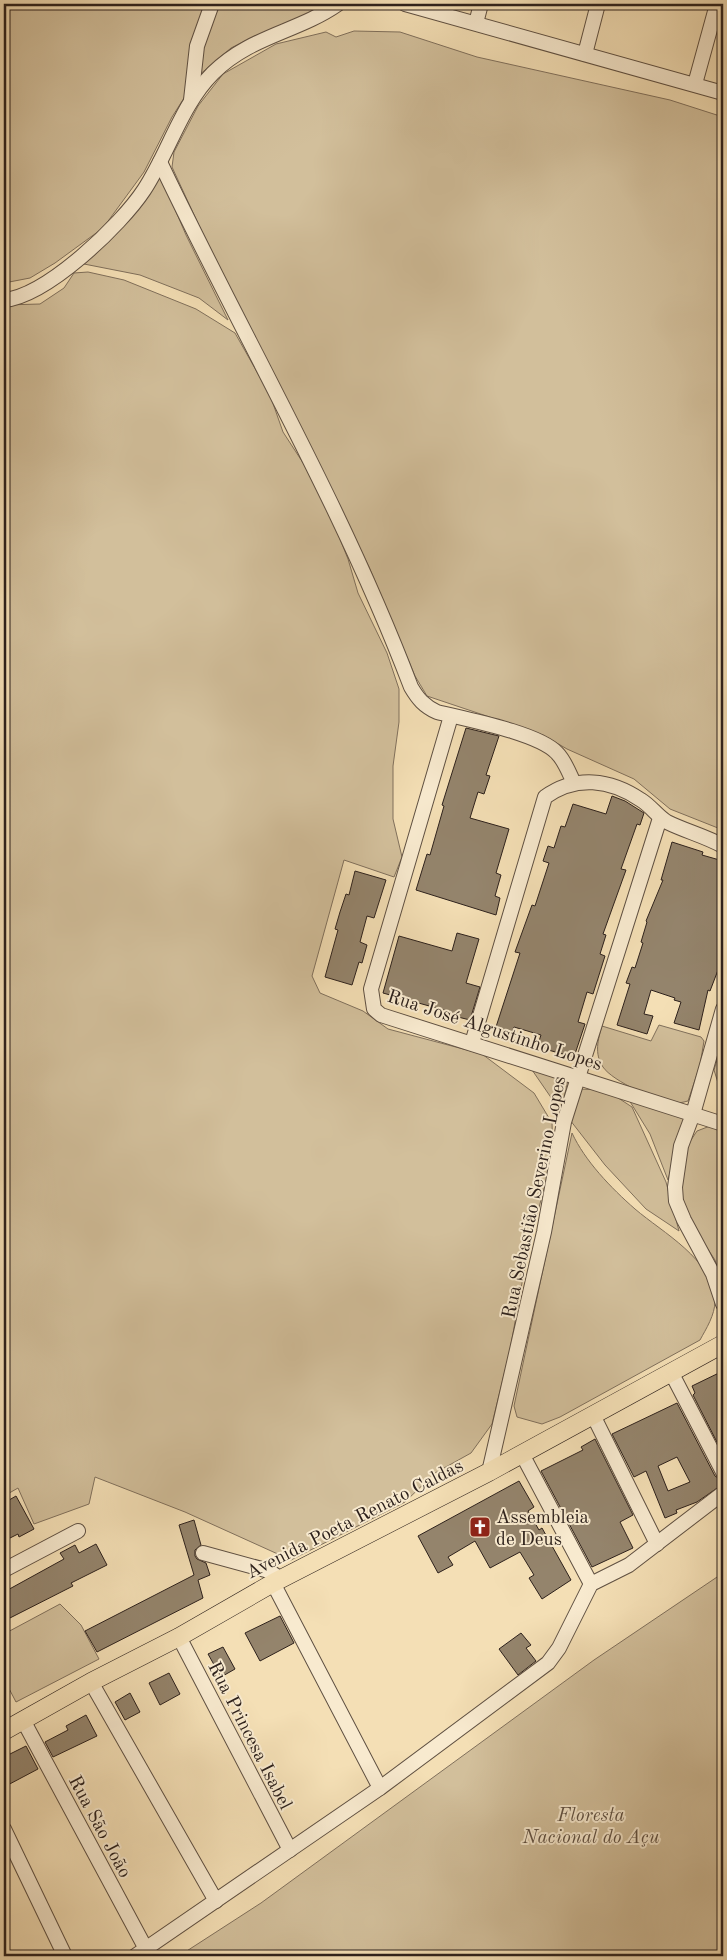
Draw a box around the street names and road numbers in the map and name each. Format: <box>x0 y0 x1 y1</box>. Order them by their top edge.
street label: Rua José Algustinho Lopes <box>384 988 604 1075</box>
street label: Rua Sebastião Severino Lopes <box>500 1074 570 1321</box>
street label: Avenida Poeta Renato Caldas <box>244 1457 467 1583</box>
street label: Rua Princesa Isabel <box>203 1659 294 1813</box>
street label: Rua São João <box>64 1773 134 1881</box>

